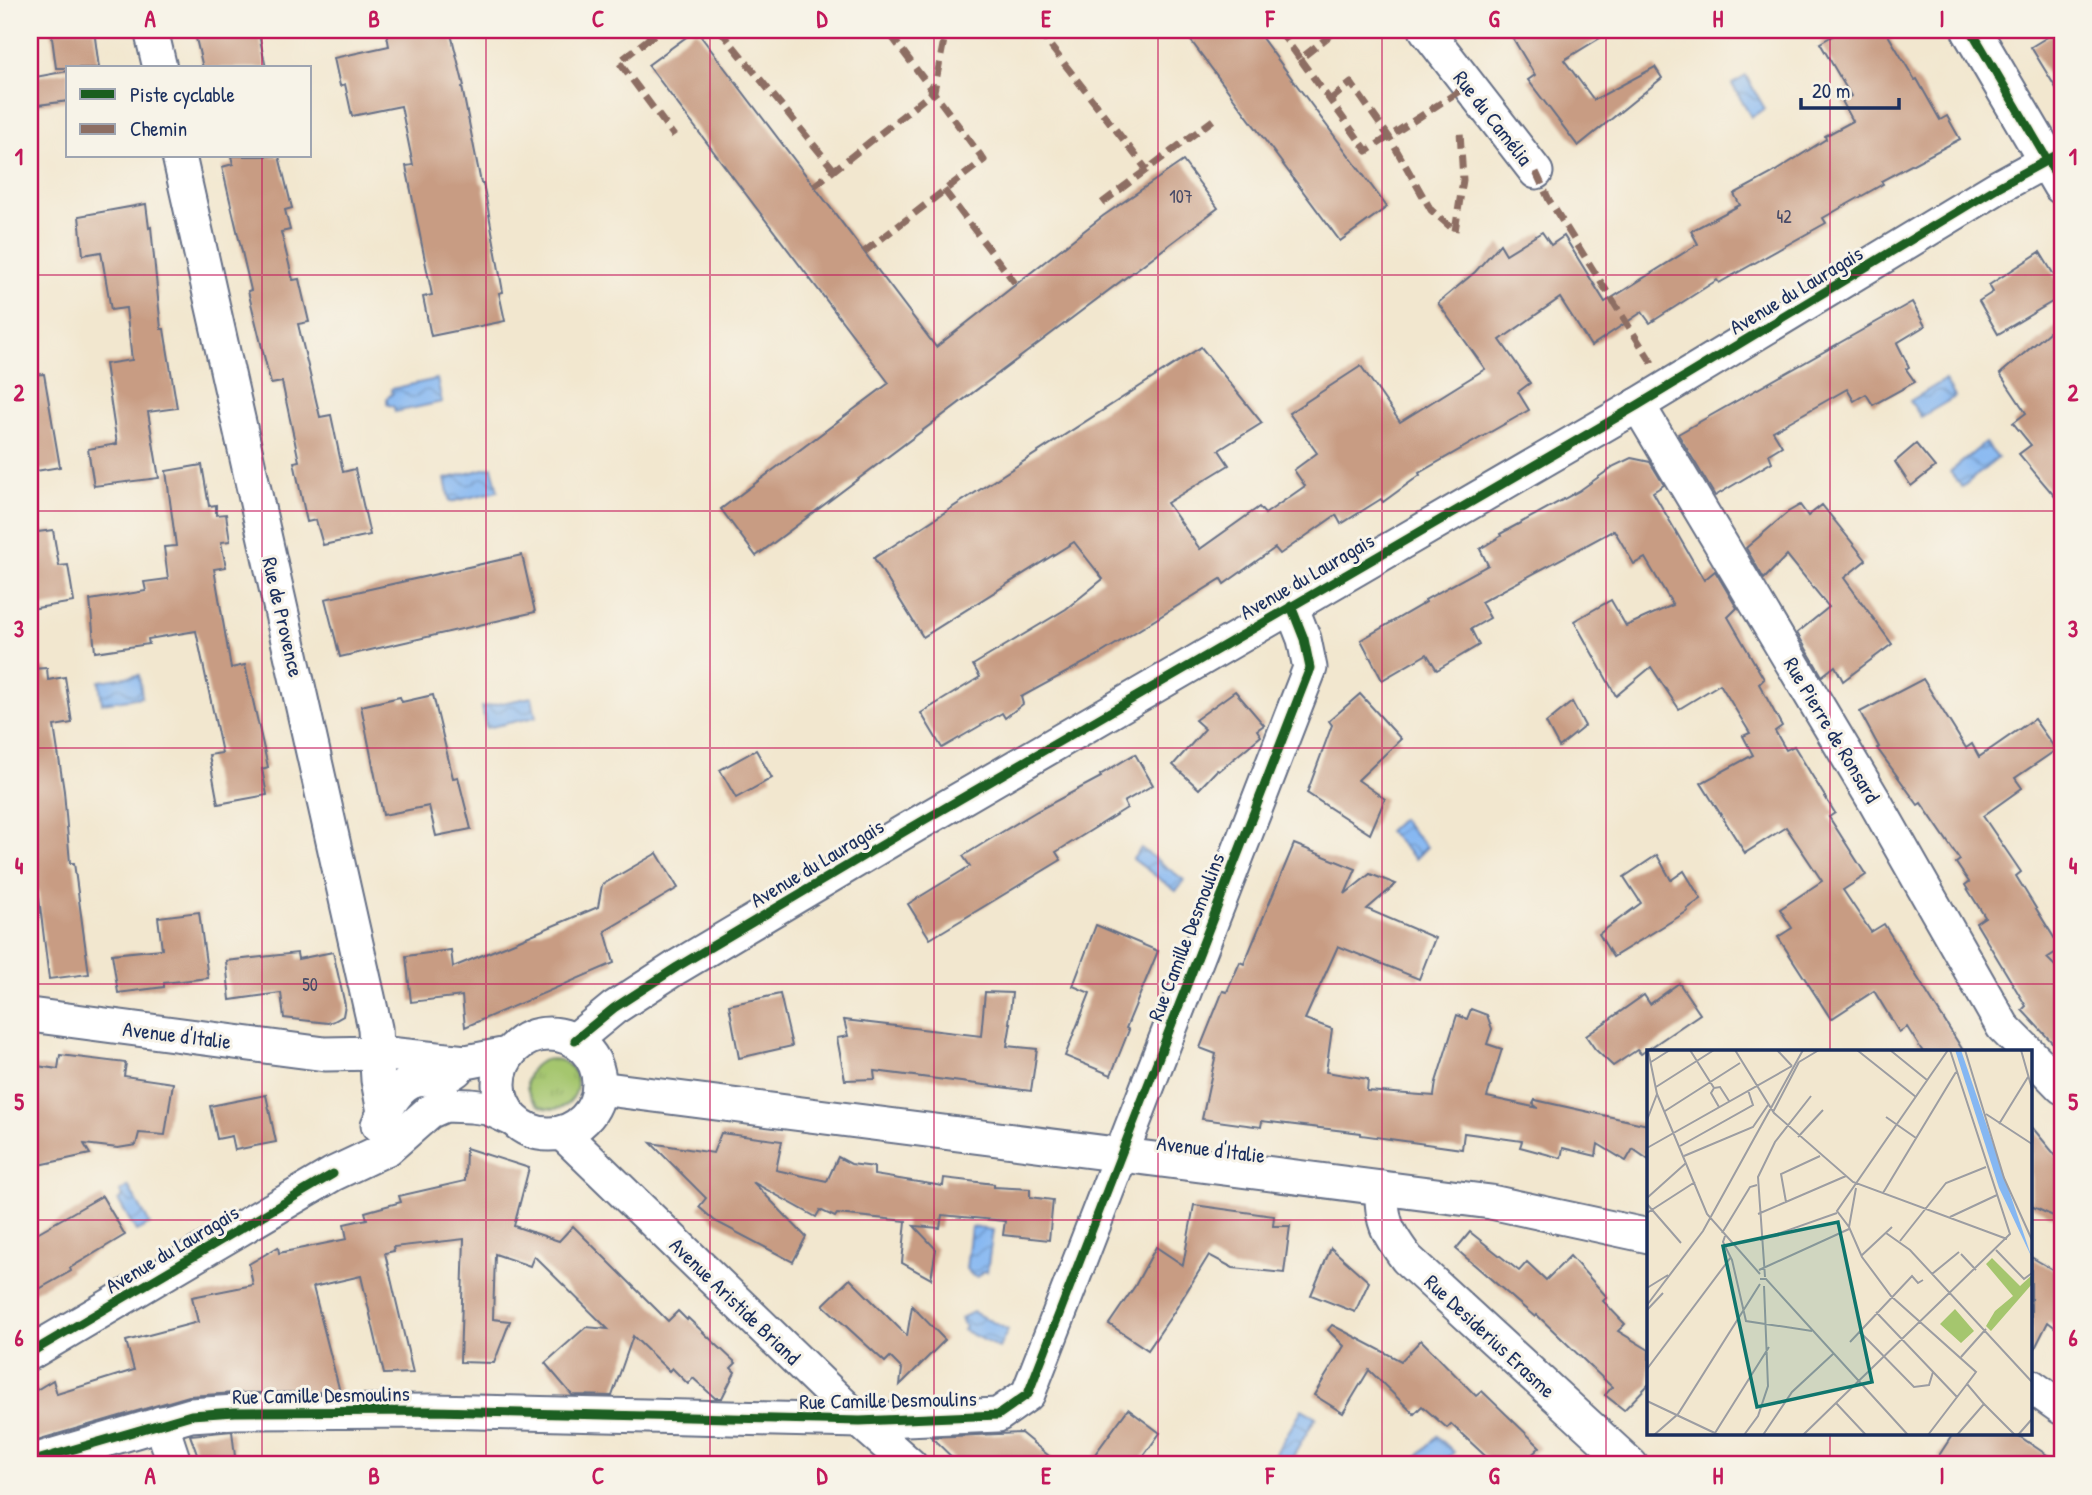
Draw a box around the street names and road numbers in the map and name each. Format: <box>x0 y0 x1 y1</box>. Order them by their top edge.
street label: Rue du Camélia <box>1447 64 1539 172</box>
street label: Avenue du Lauragais <box>1724 239 1868 341</box>
street label: Avenue du Lauragais <box>1235 526 1379 626</box>
street label: Rue de Provence <box>255 554 311 680</box>
street label: Rue Pierre de Ronsard <box>1777 652 1887 808</box>
street label: Avenue du Lauragais <box>745 812 889 914</box>
street label: Rue Camille Desmoulins <box>1141 849 1231 1025</box>
street label: Avenue d'Italie <box>121 1014 233 1056</box>
street label: Avenue d'Italie <box>1155 1128 1267 1170</box>
street label: Avenue du Lauragais <box>100 1198 244 1300</box>
street label: Avenue Aristide Briand <box>663 1231 807 1371</box>
street label: Rue Desiderius Erasme <box>1418 1268 1562 1404</box>
street label: Rue Camille Desmoulins <box>232 1379 410 1411</box>
street label: Rue Camille Desmoulins <box>799 1384 977 1416</box>

